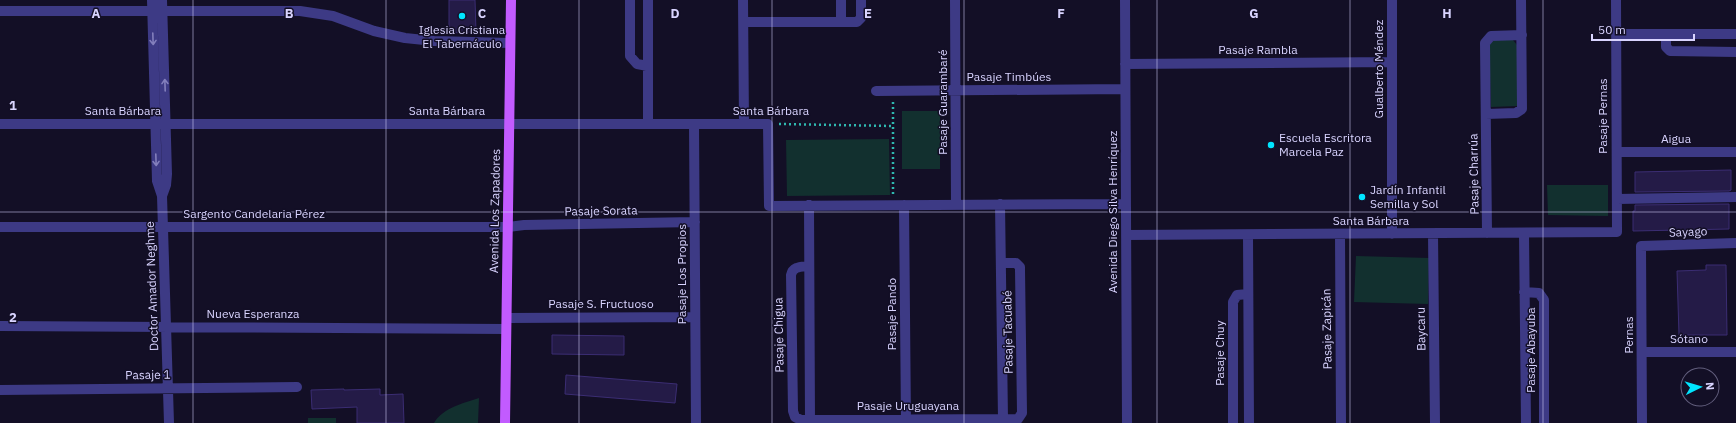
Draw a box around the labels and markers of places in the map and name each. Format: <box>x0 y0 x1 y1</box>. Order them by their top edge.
marker: Iglesia Cristiana El Tabernáculo <box>457 11 467 21</box>
place label: Iglesia Cristiana El Tabernáculo <box>419 22 506 51</box>
place label: Escuela Escritora Marcela Paz <box>1279 130 1372 159</box>
marker: Escuela Escritora Marcela Paz <box>1266 140 1276 150</box>
place label: Jardín Infantil Semilla y Sol <box>1370 182 1446 211</box>
marker: Jardín Infantil Semilla y Sol <box>1357 192 1367 202</box>

